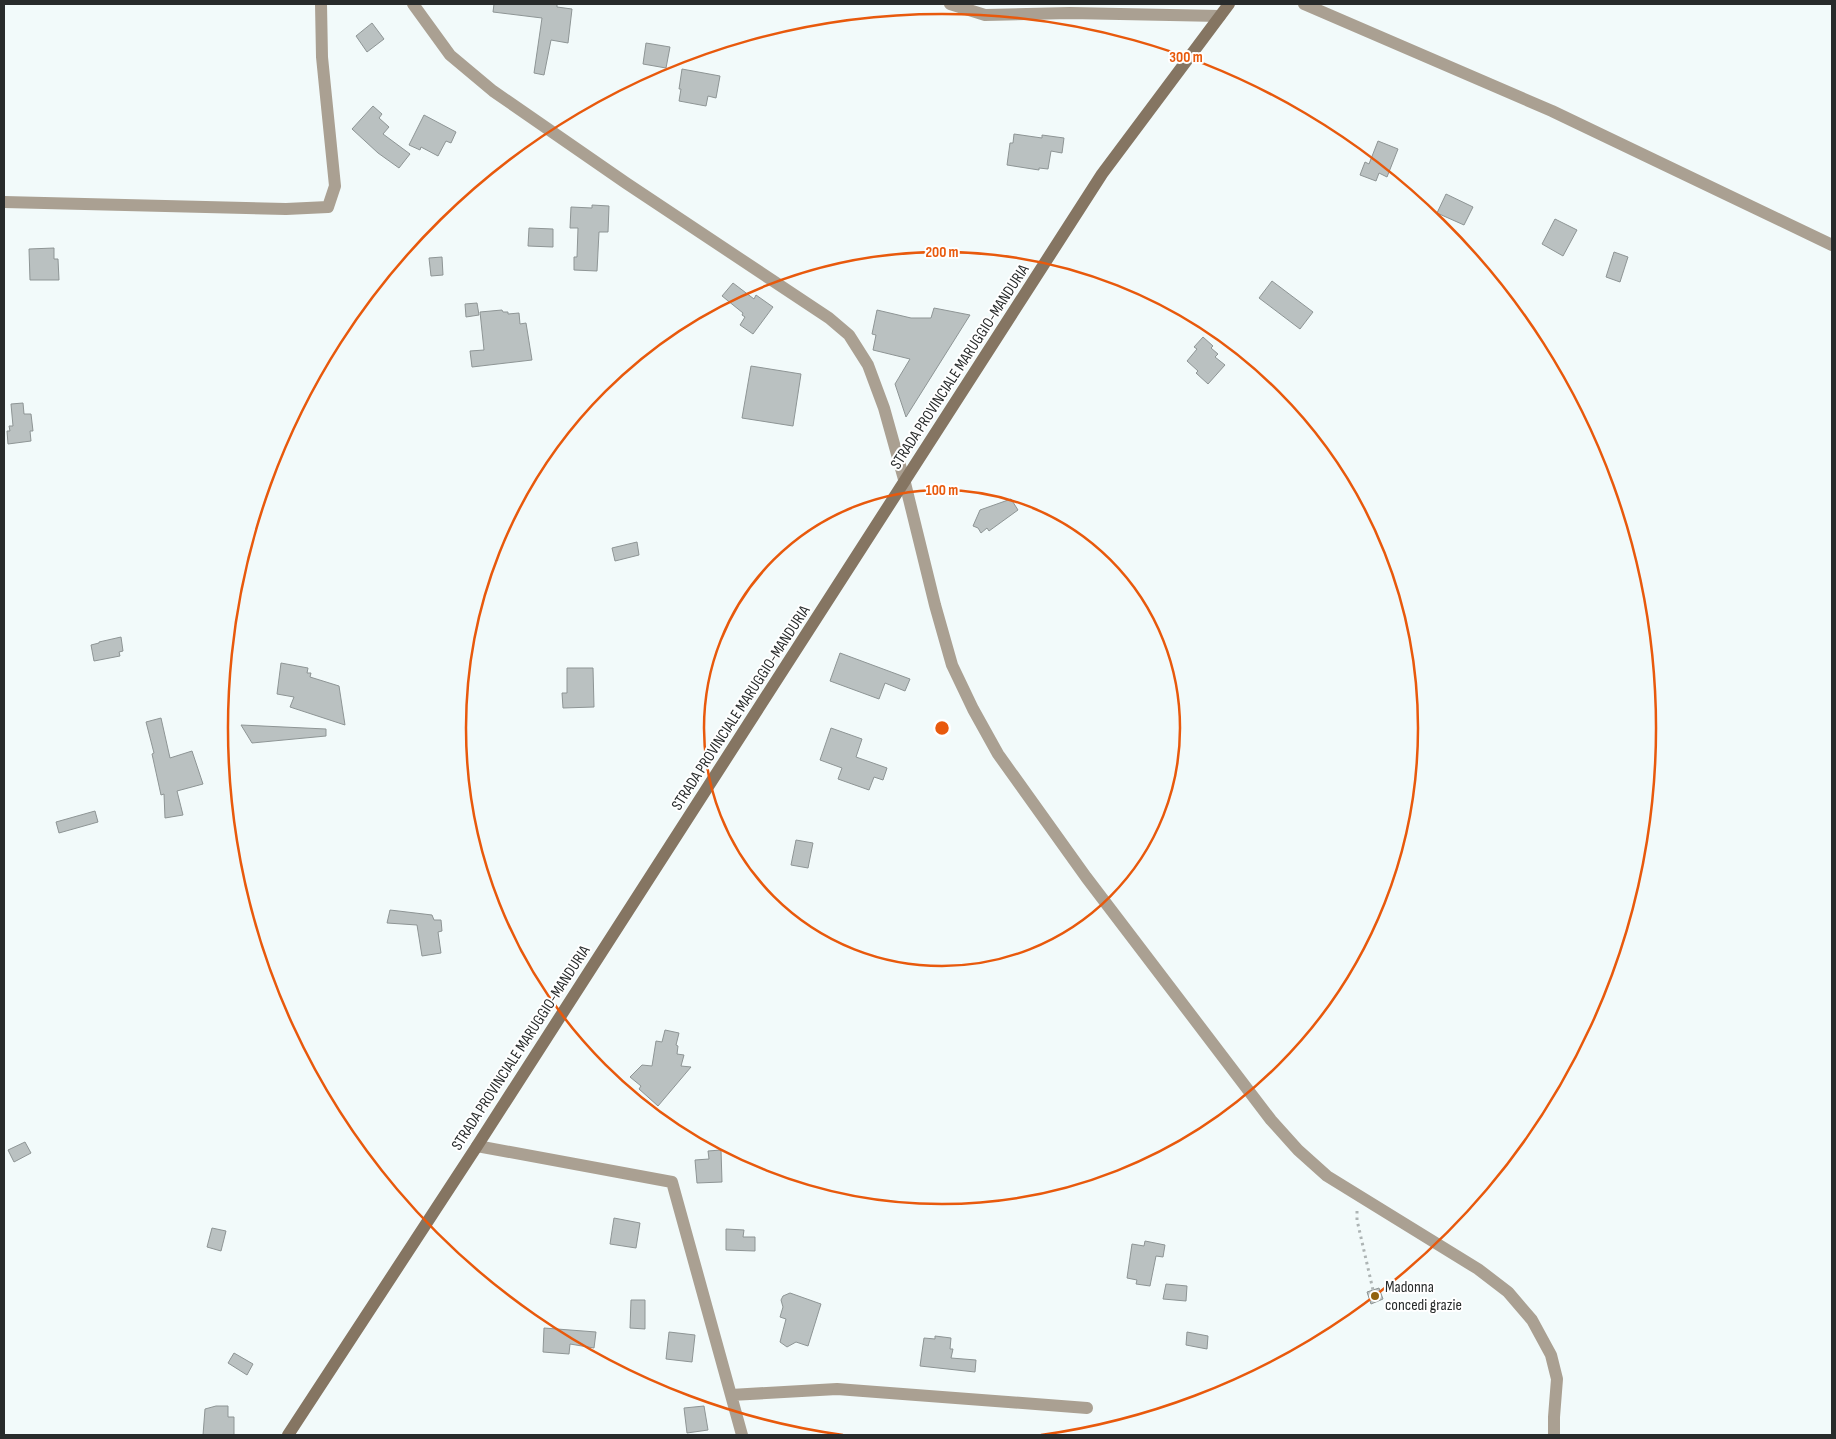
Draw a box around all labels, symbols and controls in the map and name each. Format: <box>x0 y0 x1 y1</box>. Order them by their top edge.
text: 300 m <box>1169 48 1203 67</box>
text: 200 m <box>925 243 959 262</box>
street label: STRADA PROVINCIALE MARUGGIO-MANDURIA <box>887 261 1033 473</box>
text: 100 m <box>926 481 958 500</box>
street label: STRADA PROVINCIALE MARUGGIO-MANDURIA <box>668 602 814 814</box>
centre of rings <box>933 719 951 737</box>
street label: STRADA PROVINCIALE MARUGGIO-MANDURIA <box>448 942 594 1154</box>
place label: Madonna concedi grazie <box>1385 1278 1462 1315</box>
marker: Madonna concedi grazie <box>1369 1290 1381 1302</box>

